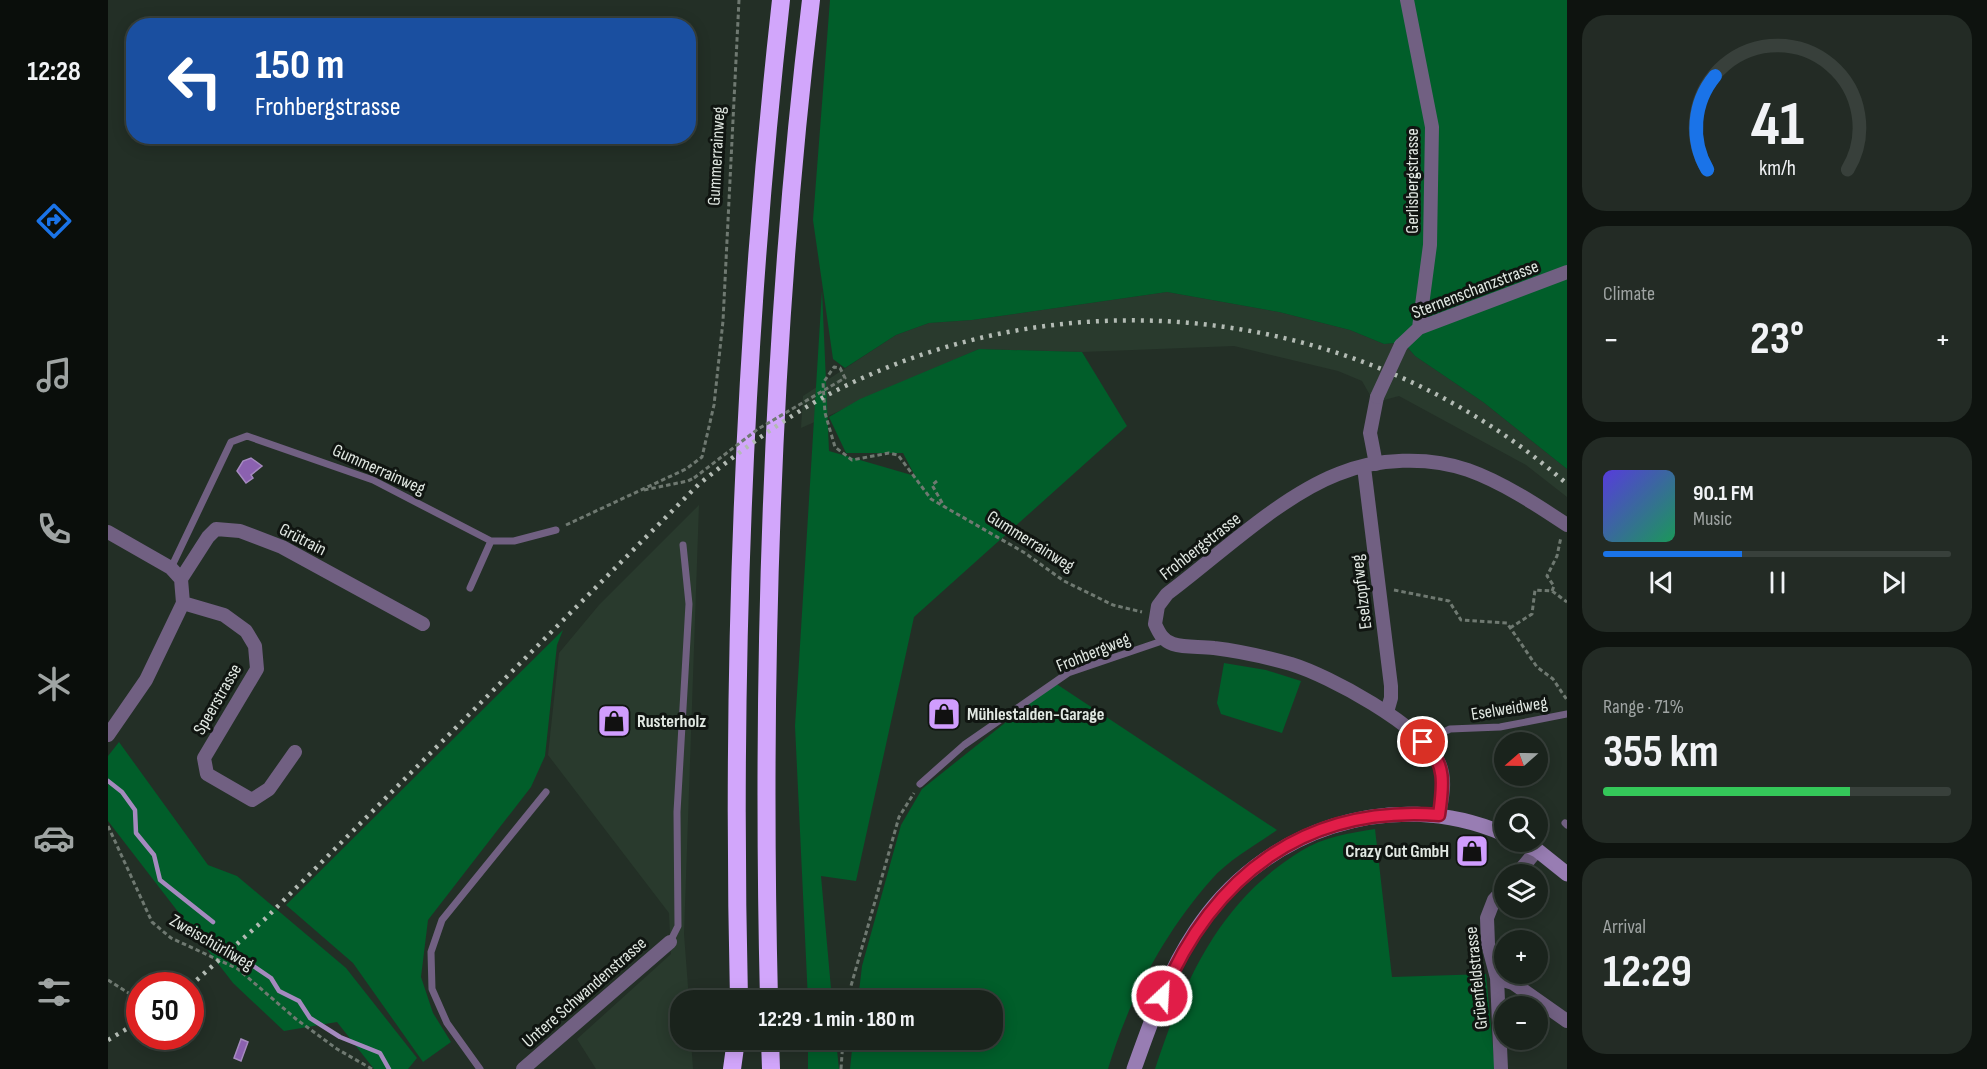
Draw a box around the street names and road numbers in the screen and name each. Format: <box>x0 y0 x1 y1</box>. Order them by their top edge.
street label: Gummerrainweg <box>703 106 730 206</box>
street label: Gerlisbergstrasse <box>1402 128 1423 234</box>
street label: Sternenschanzstrasse <box>1409 256 1542 323</box>
street label: Gummerrainweg <box>329 440 428 499</box>
street label: Gummerrainweg <box>983 506 1078 577</box>
street label: Frohbergstrasse <box>1156 508 1245 585</box>
street label: Grütrain <box>276 519 330 560</box>
street label: Eselzopfweg <box>1346 553 1376 631</box>
street label: Frohbergweg <box>1053 628 1133 677</box>
street label: Speerstrasse <box>189 660 246 738</box>
street label: Eselweidweg <box>1469 692 1549 725</box>
street label: Zweischürliweg <box>166 910 257 975</box>
street label: Grüenfeldstrasse <box>1461 926 1492 1030</box>
street label: Untere Schwandenstrasse <box>518 933 651 1052</box>

